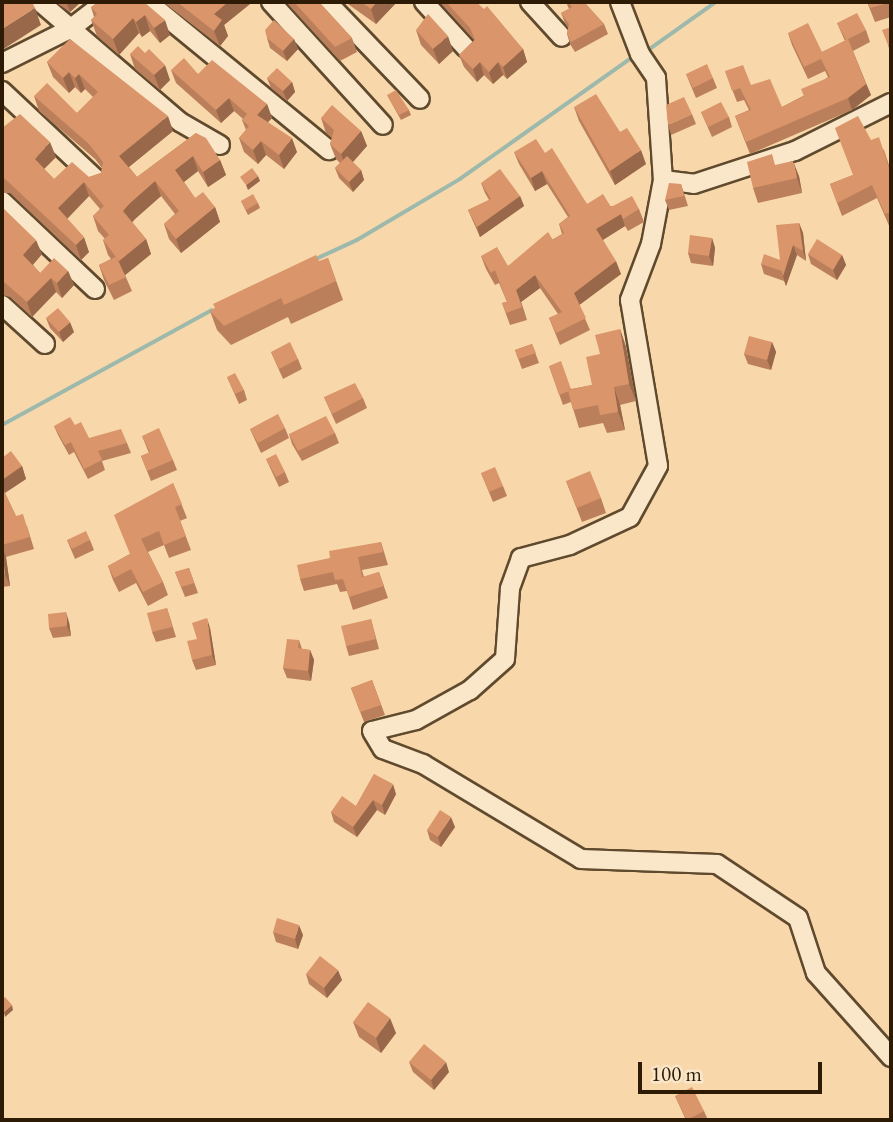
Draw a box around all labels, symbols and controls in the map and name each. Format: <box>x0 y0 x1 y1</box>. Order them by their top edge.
scale bar <box>641 1048 825 1092</box>
text: 100 m <box>651 1060 702 1087</box>

